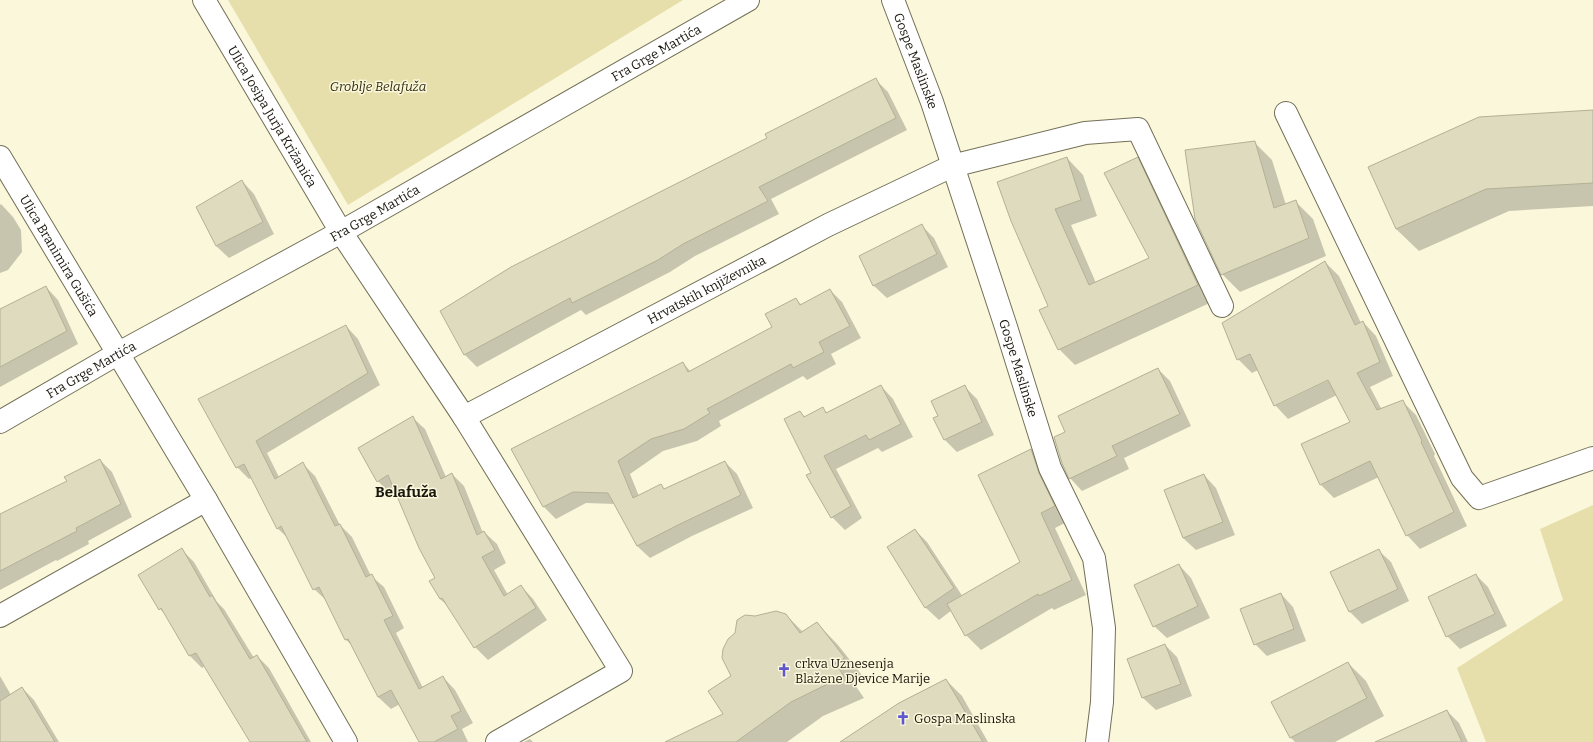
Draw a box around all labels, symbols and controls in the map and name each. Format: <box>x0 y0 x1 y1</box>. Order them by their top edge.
street label: Gospe Maslinske <box>891 11 941 111</box>
street label: Fra Grge Martića <box>609 21 704 84</box>
street label: Ulica Josipa Jurja Križanića <box>225 43 320 190</box>
park label: Groblje Belafuža <box>330 79 426 94</box>
street label: Fra Grge Martića <box>327 182 422 245</box>
street label: Ulica Branimira Gušića <box>17 192 101 319</box>
street label: Hrvatskih književnika <box>645 252 768 327</box>
street label: Gospe Maslinske <box>996 317 1041 419</box>
street label: Fra Grge Martića <box>44 338 138 401</box>
district label: Belafuža <box>375 483 437 501</box>
place label: crkva Uznesenja Blažene Djevice Marije <box>795 656 930 686</box>
church icon: crkva Uznesenja Blažene Djevice Marije <box>776 662 792 678</box>
church icon: Gospa Maslinska <box>895 710 911 726</box>
place label: Gospa Maslinska <box>914 711 1016 726</box>

